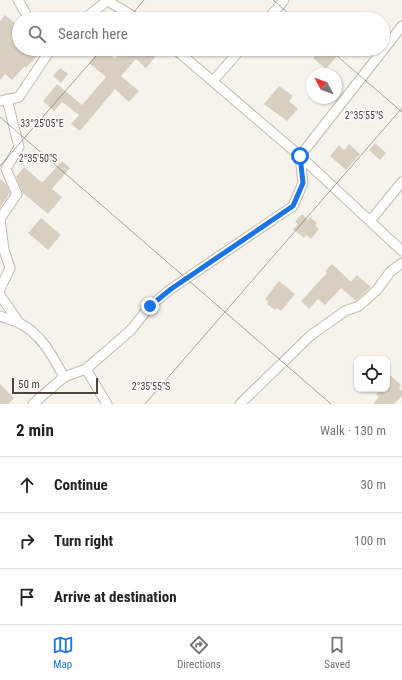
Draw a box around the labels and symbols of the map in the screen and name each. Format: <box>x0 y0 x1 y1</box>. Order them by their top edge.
north arrow <box>306 68 342 104</box>
text: 2°35'55"S <box>345 110 383 121</box>
text: 33°25'05"E <box>20 118 64 129</box>
route start <box>291 147 309 165</box>
text: 2°35'50"S <box>19 153 57 164</box>
route end <box>141 297 159 315</box>
scale bar <box>12 376 98 395</box>
text: 2°35'55"S <box>132 381 170 392</box>

